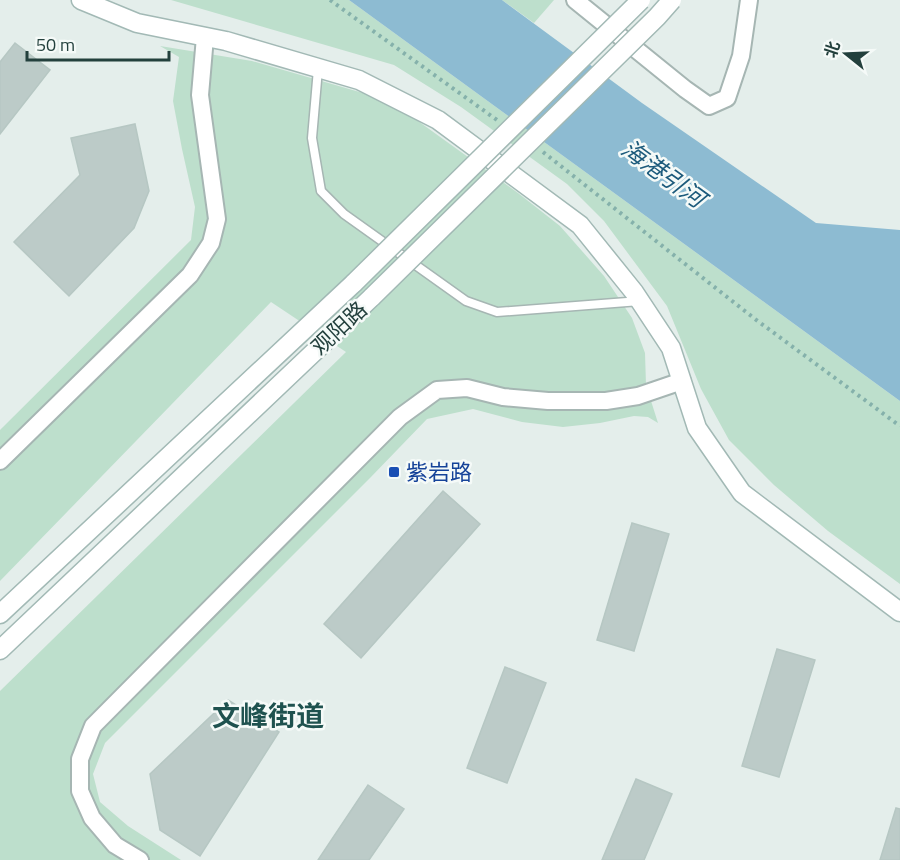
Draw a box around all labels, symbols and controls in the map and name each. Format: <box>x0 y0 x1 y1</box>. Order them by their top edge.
scale bar <box>27 24 170 62</box>
north arrow <box>816 24 876 84</box>
text: 50 m <box>36 31 75 58</box>
text: 北 <box>818 38 846 61</box>
water label: 海港引河 <box>614 130 716 218</box>
street label: 观阳路 <box>303 293 375 363</box>
place label: 紫岩路 <box>406 455 472 489</box>
marker: 紫岩路 <box>387 465 401 479</box>
district label: 文峰街道 <box>212 694 324 737</box>

